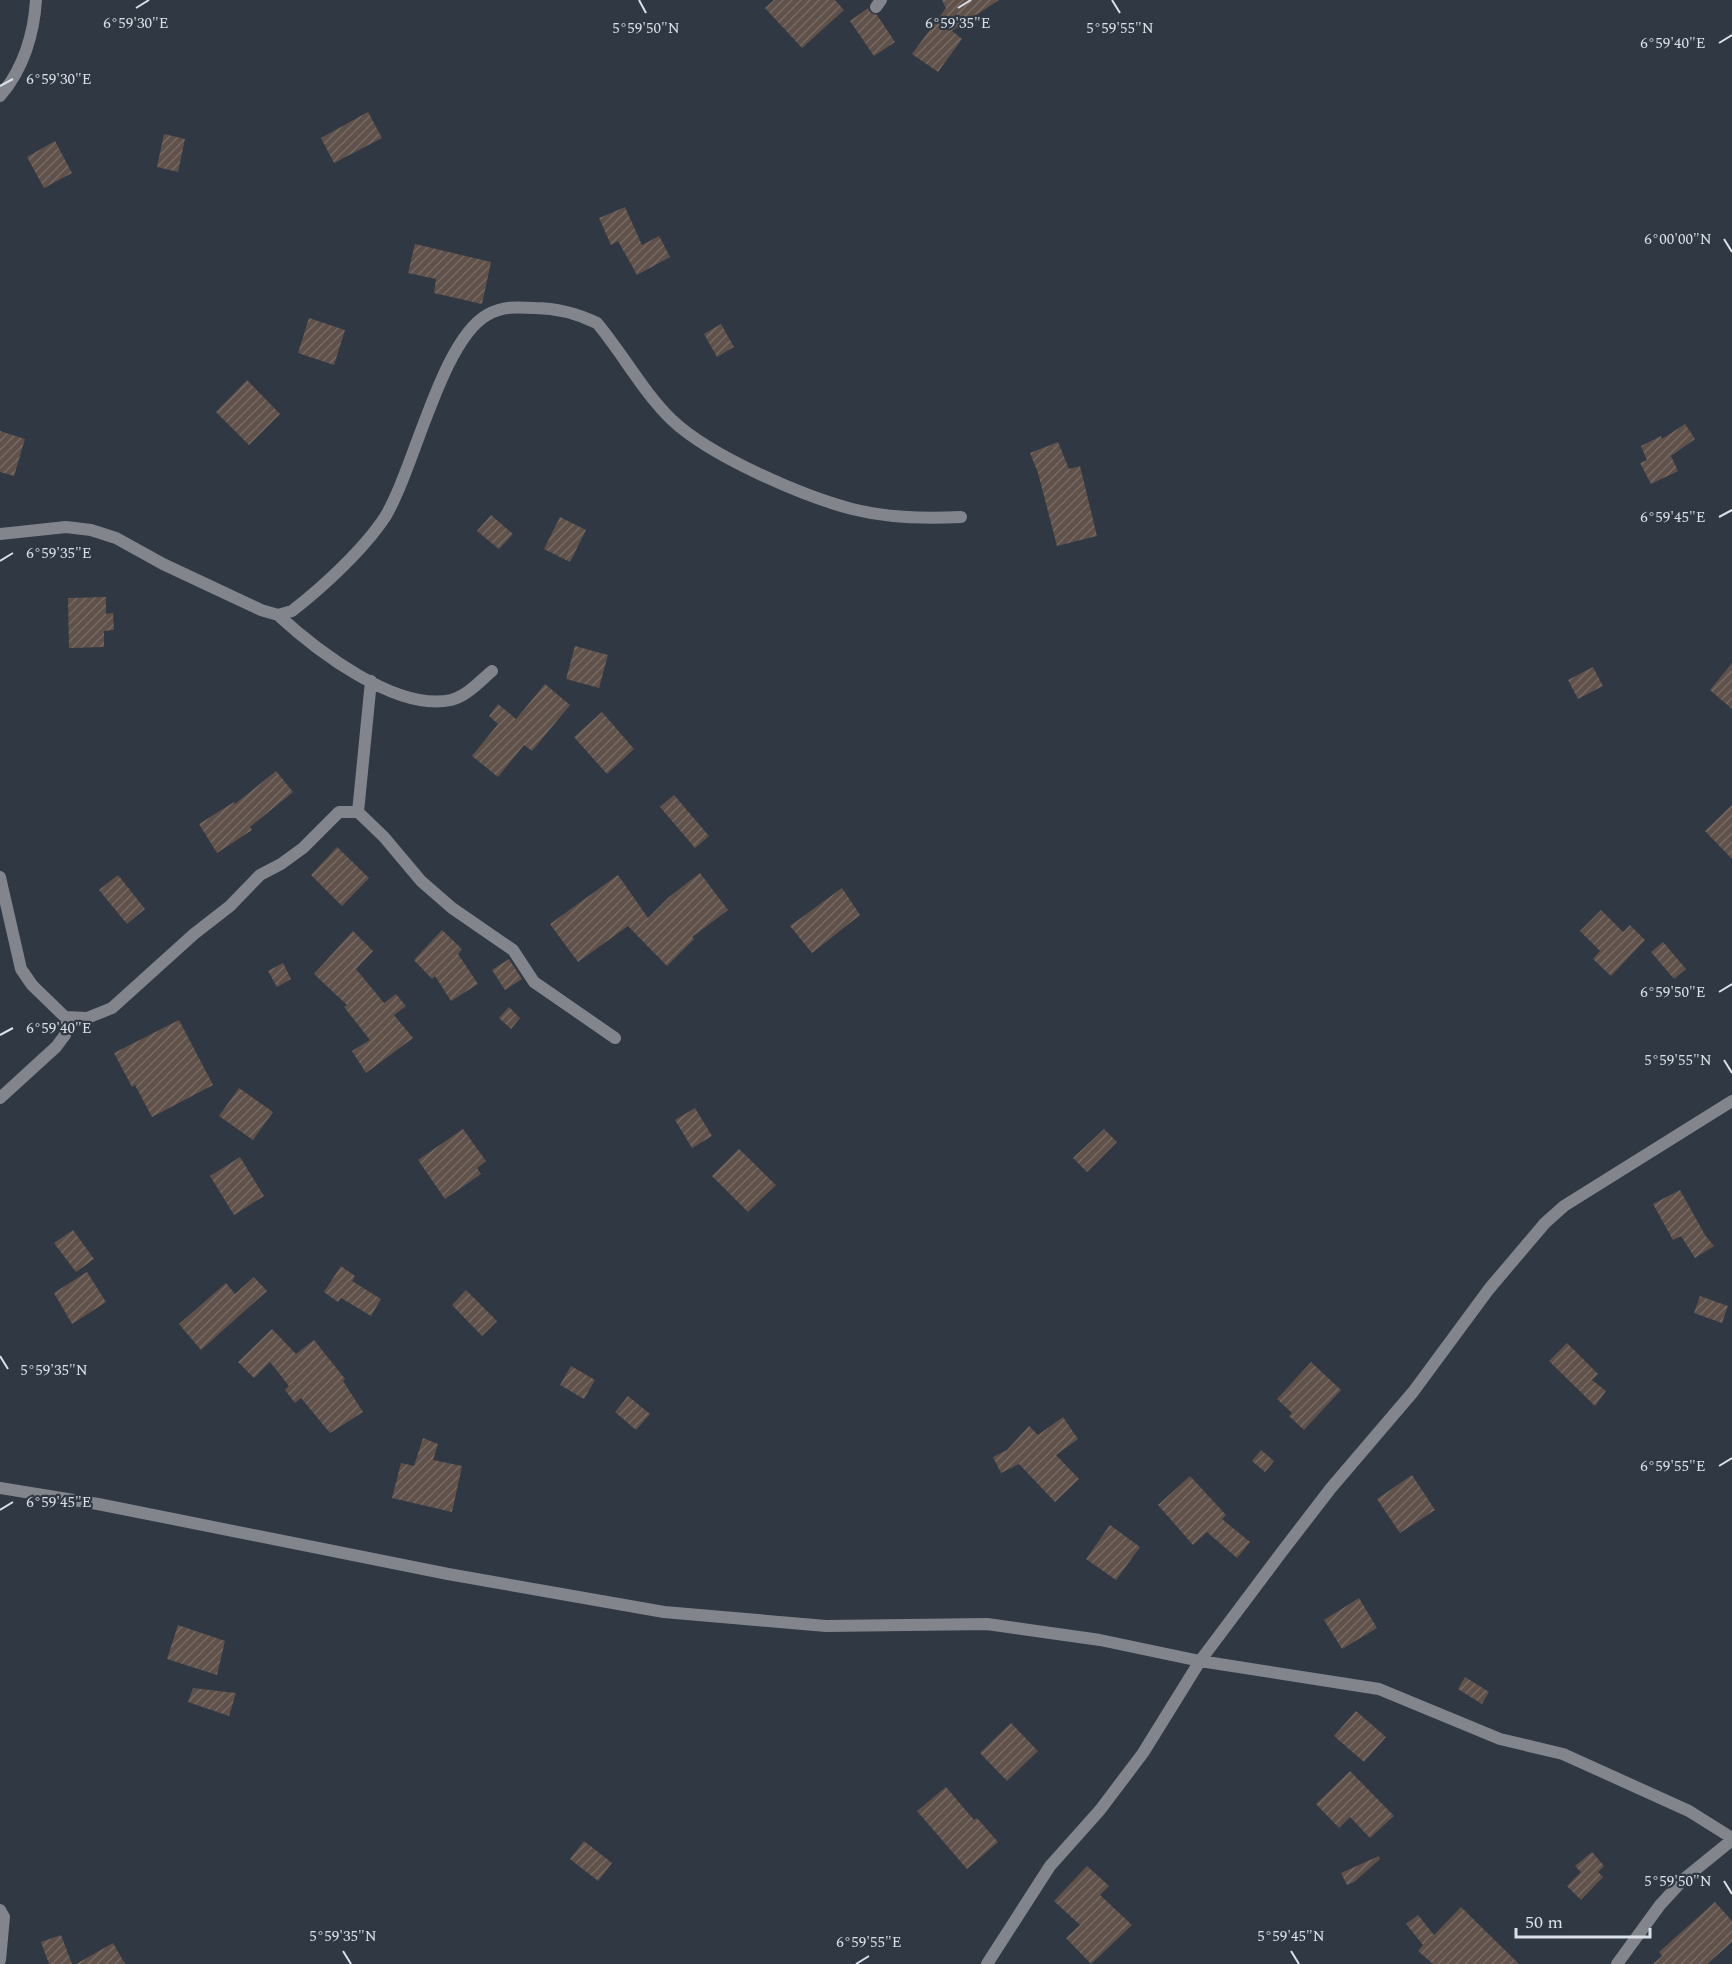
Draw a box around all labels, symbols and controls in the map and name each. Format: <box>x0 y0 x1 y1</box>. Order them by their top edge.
text: 6°59'30"E <box>103 12 169 35</box>
text: 6°59'35"E <box>925 12 991 35</box>
text: 5°59'50"N <box>612 17 680 40</box>
text: 5°59'55"N <box>1086 17 1154 40</box>
text: 6°59'40"E <box>1640 32 1706 55</box>
text: 6°59'30"E <box>26 68 92 91</box>
text: 6°00'00"N <box>1644 228 1712 251</box>
text: 6°59'45"E <box>1640 506 1706 529</box>
text: 6°59'35"E <box>26 542 92 565</box>
text: 6°59'50"E <box>1640 981 1706 1004</box>
text: 6°59'40"E <box>26 1017 92 1040</box>
text: 5°59'55"N <box>1644 1049 1712 1072</box>
text: 5°59'35"N <box>20 1359 88 1382</box>
text: 6°59'55"E <box>1640 1455 1706 1478</box>
text: 6°59'45"E <box>26 1491 92 1514</box>
text: 5°59'50"N <box>1644 1870 1712 1893</box>
scale bar <box>1516 1901 1650 1939</box>
text: 50 m <box>1525 1909 1563 1936</box>
text: 5°59'35"N <box>309 1925 377 1948</box>
text: 5°59'45"N <box>1257 1925 1325 1948</box>
text: 6°59'55"E <box>836 1931 902 1954</box>

